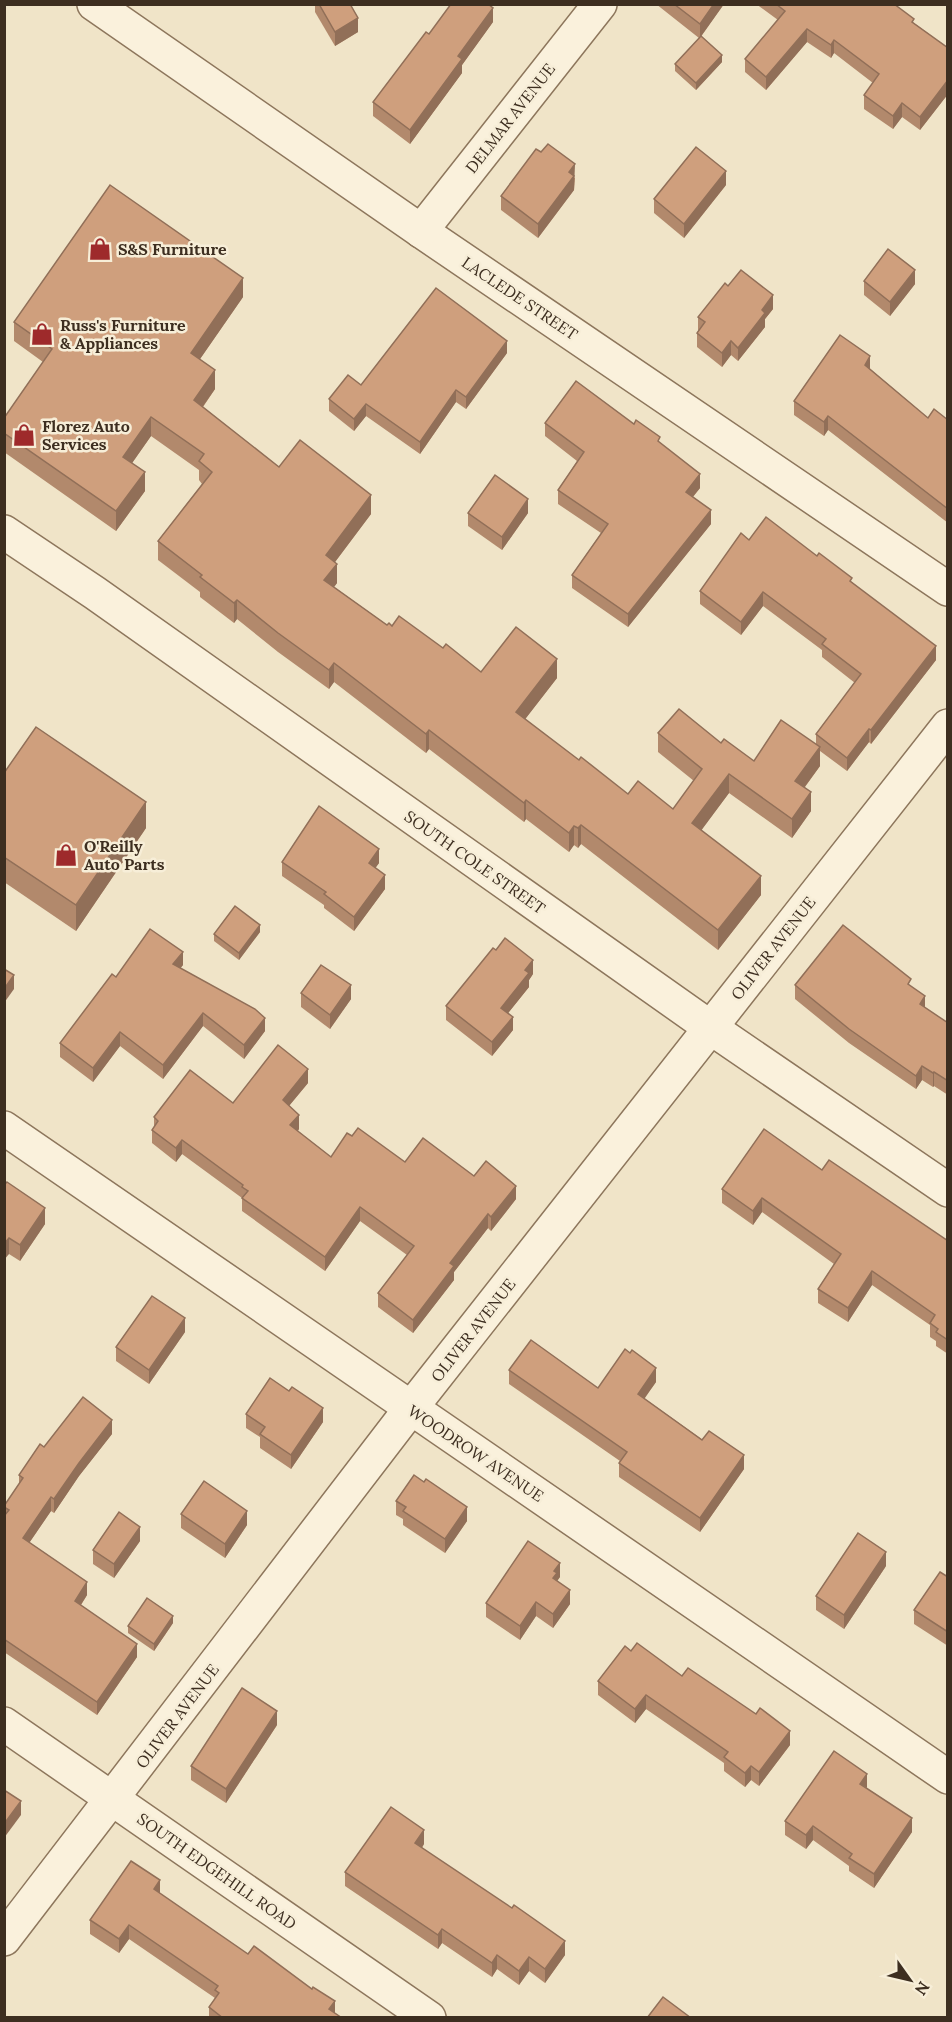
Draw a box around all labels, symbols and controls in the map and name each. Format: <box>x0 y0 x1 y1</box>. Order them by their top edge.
street label: DELMAR AVENUE <box>461 59 559 177</box>
shop icon: S&S Furniture <box>87 236 113 262</box>
place label: S&S Furniture <box>118 239 227 259</box>
street label: LACLEDE STREET <box>458 252 582 344</box>
place label: Russ's Furniture & Appliances <box>60 315 186 353</box>
shop icon: Russ's Furniture & Appliances <box>29 321 55 347</box>
place label: Florez Auto Services <box>42 416 130 454</box>
shop icon: Florez Auto Services <box>11 422 37 448</box>
street label: SOUTH COLE STREET <box>401 806 549 918</box>
place label: O'Reilly Auto Parts <box>84 836 165 874</box>
shop icon: O'Reilly Auto Parts <box>53 842 79 868</box>
street label: OLIVER AVENUE <box>726 892 820 1004</box>
street label: OLIVER AVENUE <box>426 1274 520 1386</box>
street label: WOODROW AVENUE <box>404 1400 548 1506</box>
street label: OLIVER AVENUE <box>131 1660 223 1772</box>
street label: SOUTH EDGEHILL ROAD <box>134 1808 300 1934</box>
north arrow <box>880 1950 940 2010</box>
text: N <box>911 1978 934 1999</box>

